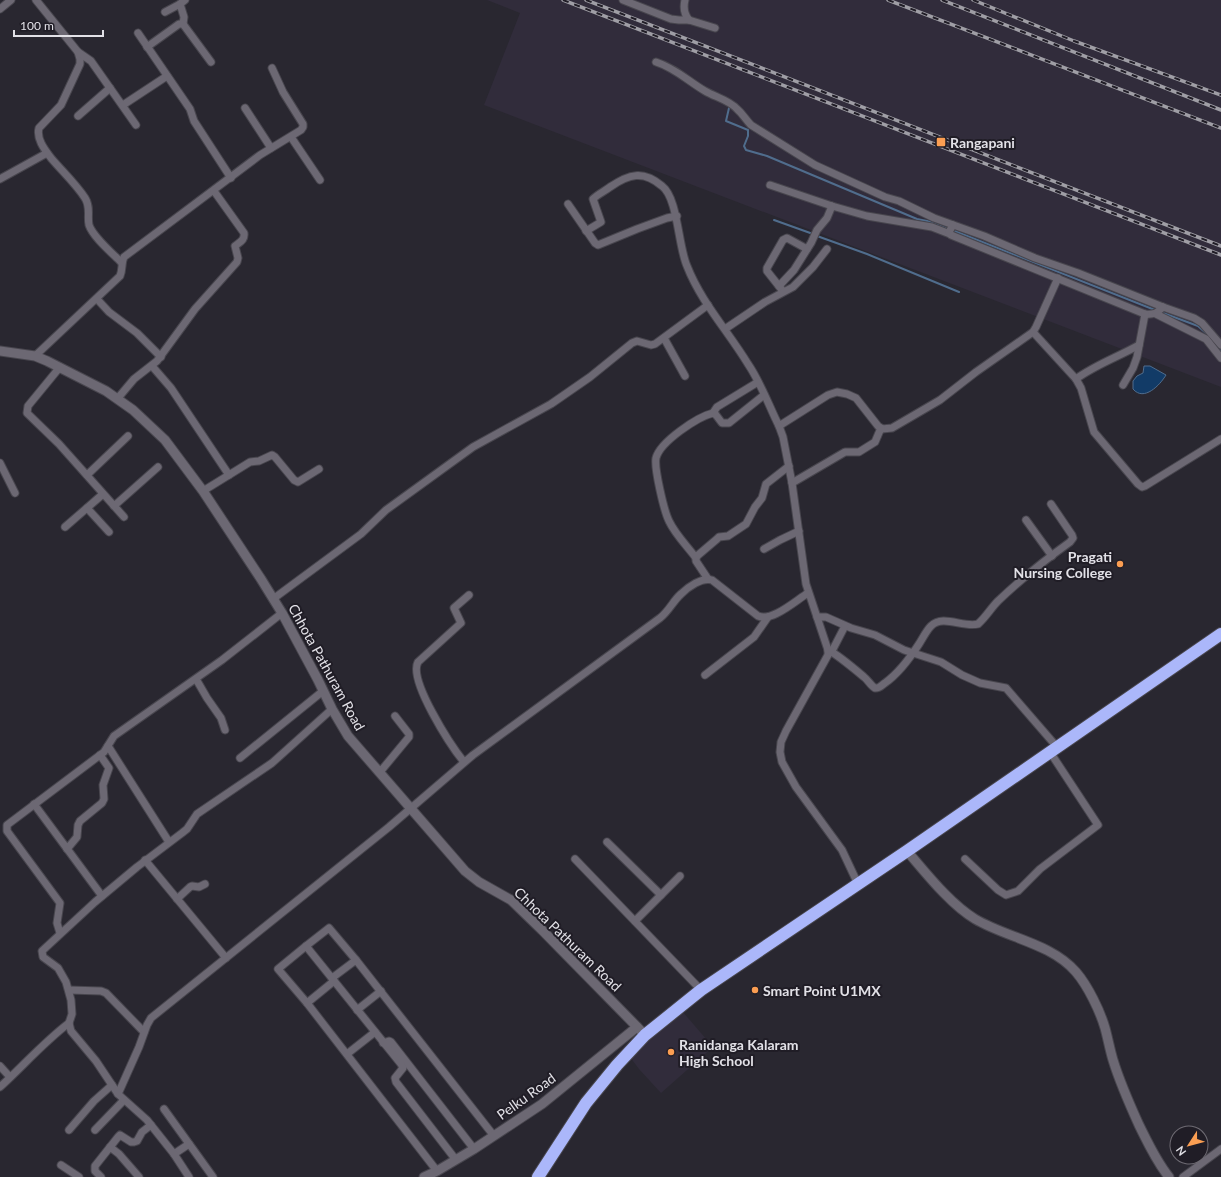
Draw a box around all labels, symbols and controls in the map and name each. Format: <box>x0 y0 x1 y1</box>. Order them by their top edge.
scale bar <box>14 12 103 38</box>
text: 100 m <box>20 18 54 33</box>
place label: Rangapani <box>950 134 1015 151</box>
marker: Rangapani <box>935 136 947 148</box>
place label: Pragati Nursing College <box>1014 548 1113 581</box>
marker: Pragati Nursing College <box>1115 559 1125 569</box>
street label: Chhota Pathuram Road <box>285 601 369 733</box>
street label: Chhota Pathuram Road <box>511 884 625 994</box>
place label: Smart Point U1MX <box>763 982 881 999</box>
marker: Smart Point U1MX <box>750 985 760 995</box>
place label: Ranidanga Kalaram High School <box>679 1036 799 1069</box>
marker: Ranidanga Kalaram High School <box>666 1047 676 1057</box>
street label: Pelku Road <box>493 1069 559 1123</box>
north arrow <box>1169 1125 1209 1165</box>
text: N <box>1173 1144 1188 1158</box>

